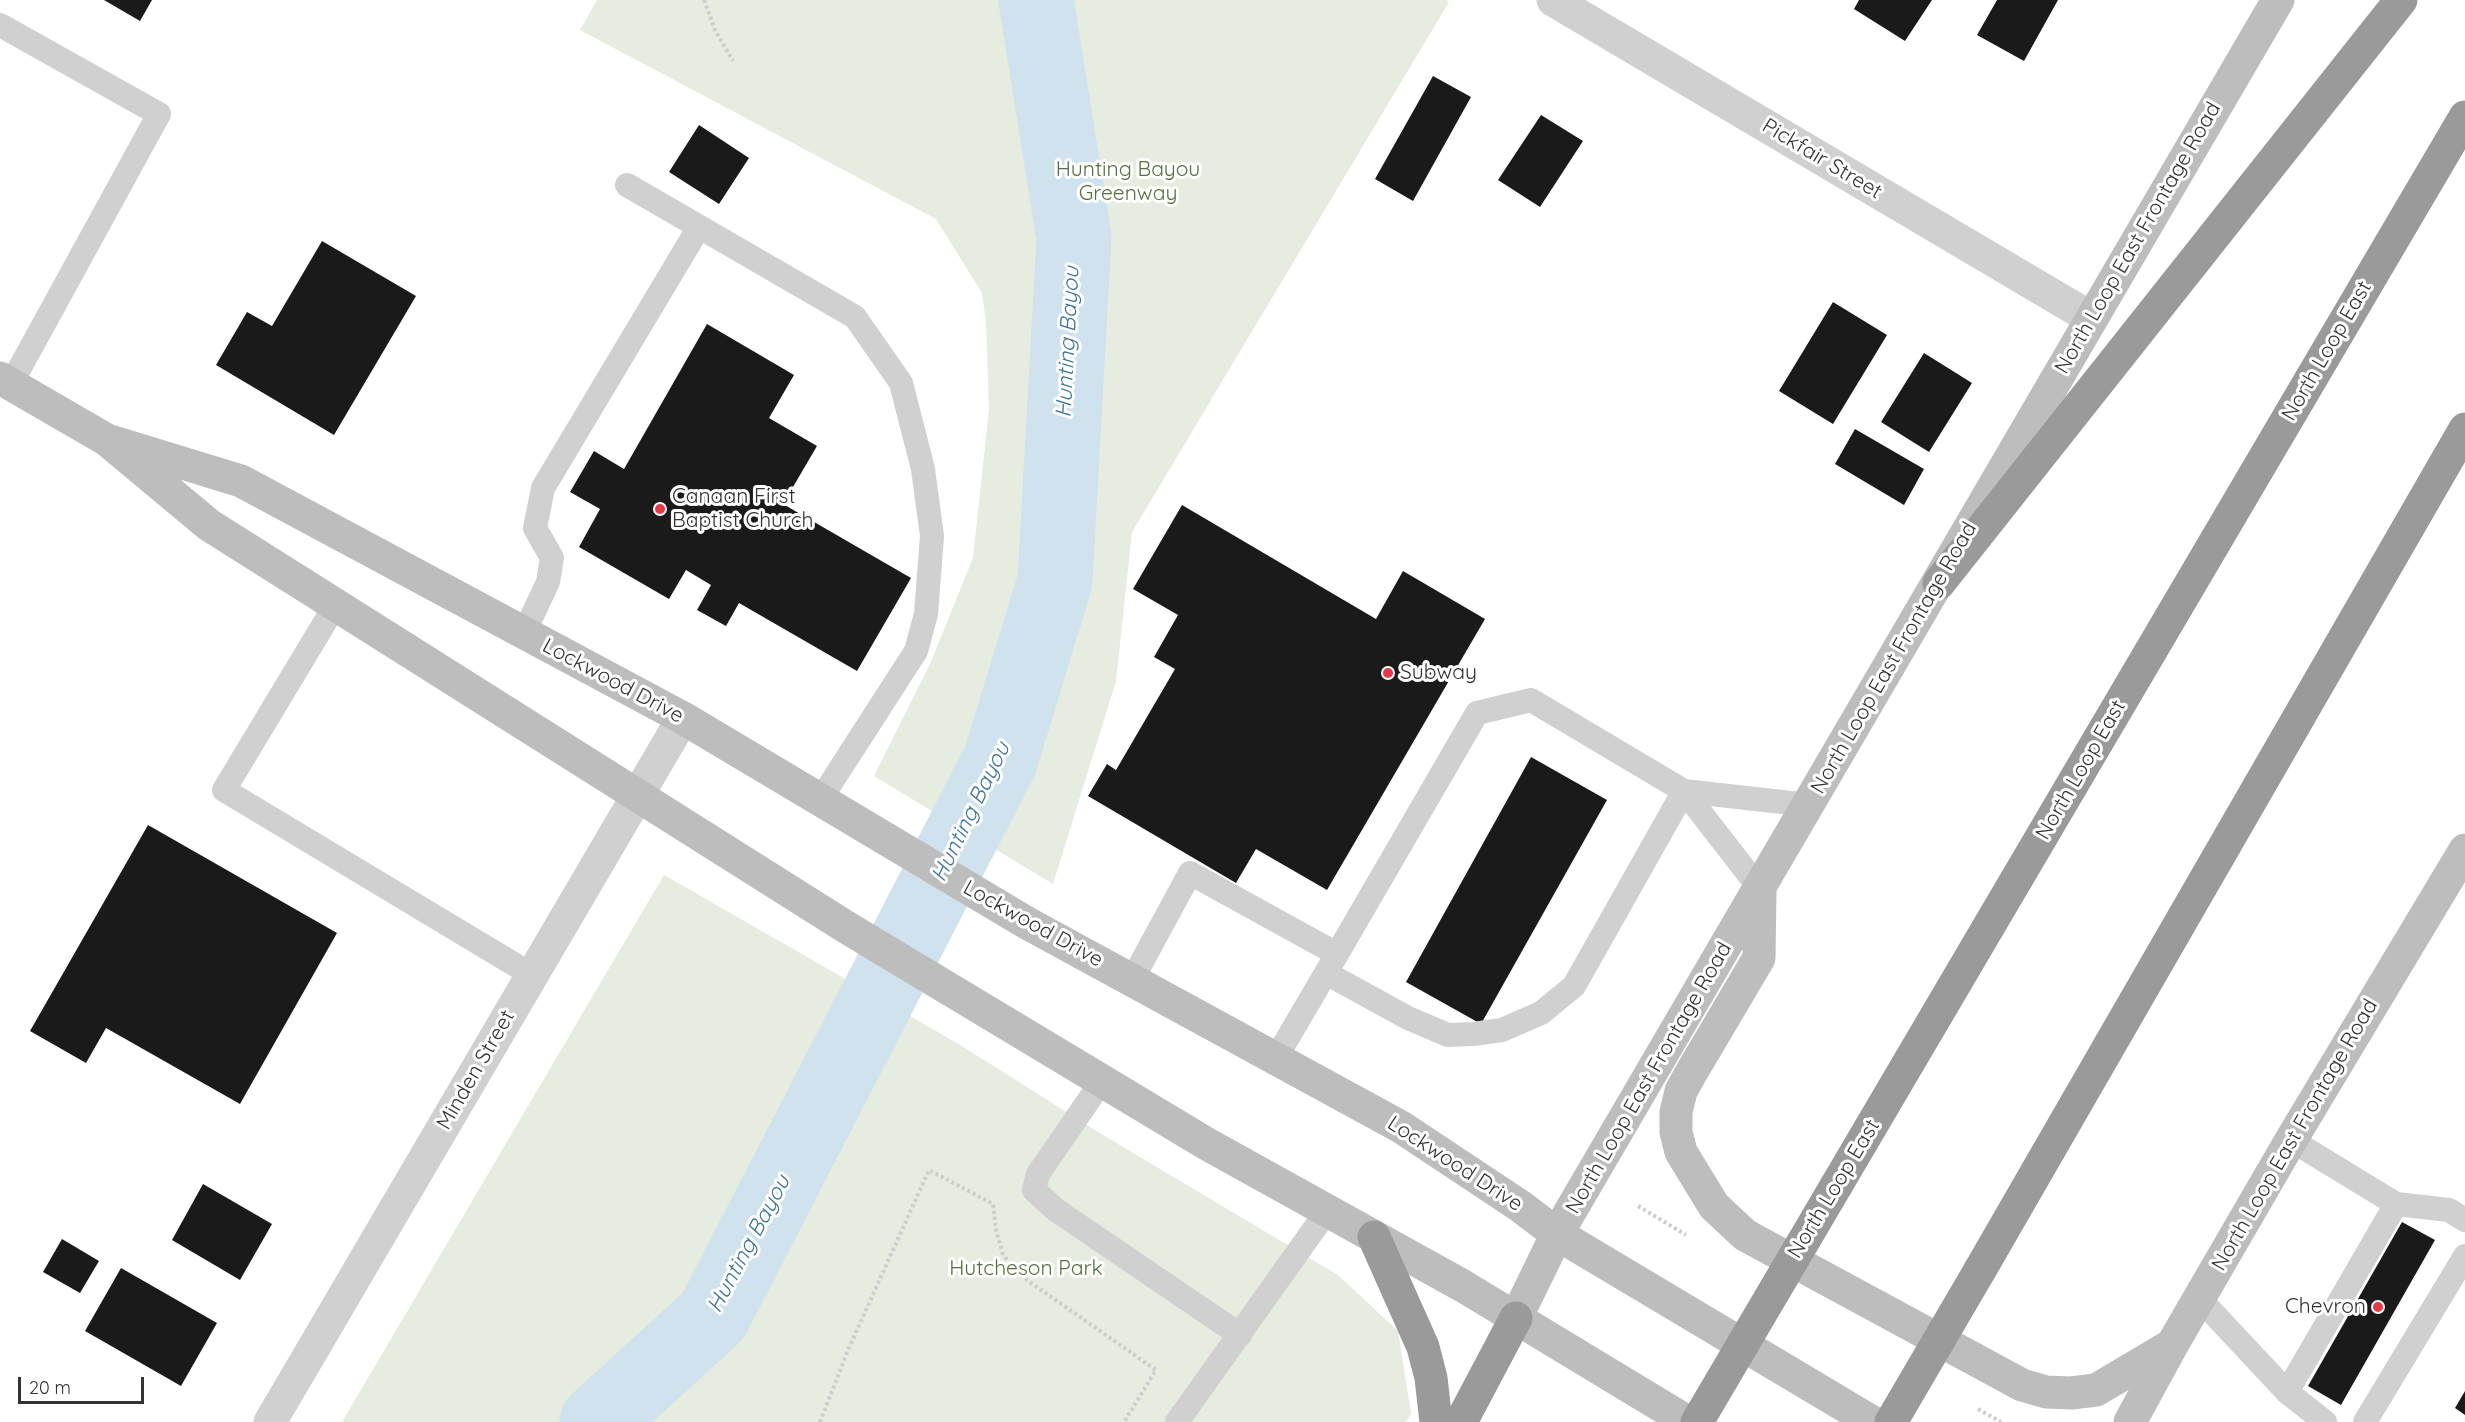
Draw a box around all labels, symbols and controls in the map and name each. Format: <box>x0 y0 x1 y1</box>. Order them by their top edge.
street label: North Loop East Frontage Road <box>2050 98 2226 378</box>
street label: Pickfair Street <box>1758 113 1886 205</box>
park label: Hunting Bayou Greenway <box>1056 157 1200 207</box>
water label: Hunting Bayou <box>1051 266 1085 418</box>
street label: North Loop East <box>2277 277 2377 425</box>
place label: Canaan First Baptist Church <box>672 484 813 534</box>
marker: Canaan First Baptist Church <box>653 502 667 516</box>
street label: North Loop East Frontage Road <box>1806 518 1982 798</box>
street label: Lockwood Drive <box>538 633 688 729</box>
place label: Subway <box>1400 660 1477 686</box>
marker: Subway <box>1381 666 1395 680</box>
street label: North Loop East <box>2031 696 2131 844</box>
water label: Hunting Bayou <box>926 738 1016 886</box>
street label: Lockwood Drive <box>959 875 1107 973</box>
street label: North Loop East Frontage Road <box>1561 938 1737 1218</box>
street label: North Loop East Frontage Road <box>2207 995 2383 1275</box>
street label: Minden Street <box>432 1006 520 1134</box>
street label: Lockwood Drive <box>1383 1111 1527 1217</box>
street label: North Loop East <box>1783 1115 1885 1263</box>
water label: Hunting Bayou <box>702 1171 796 1317</box>
park label: Hutcheson Park <box>949 1256 1103 1282</box>
place label: Chevron <box>2285 1294 2366 1320</box>
marker: Chevron <box>2371 1300 2385 1314</box>
scale bar <box>21 1365 147 1403</box>
text: 20 m <box>29 1376 71 1399</box>

